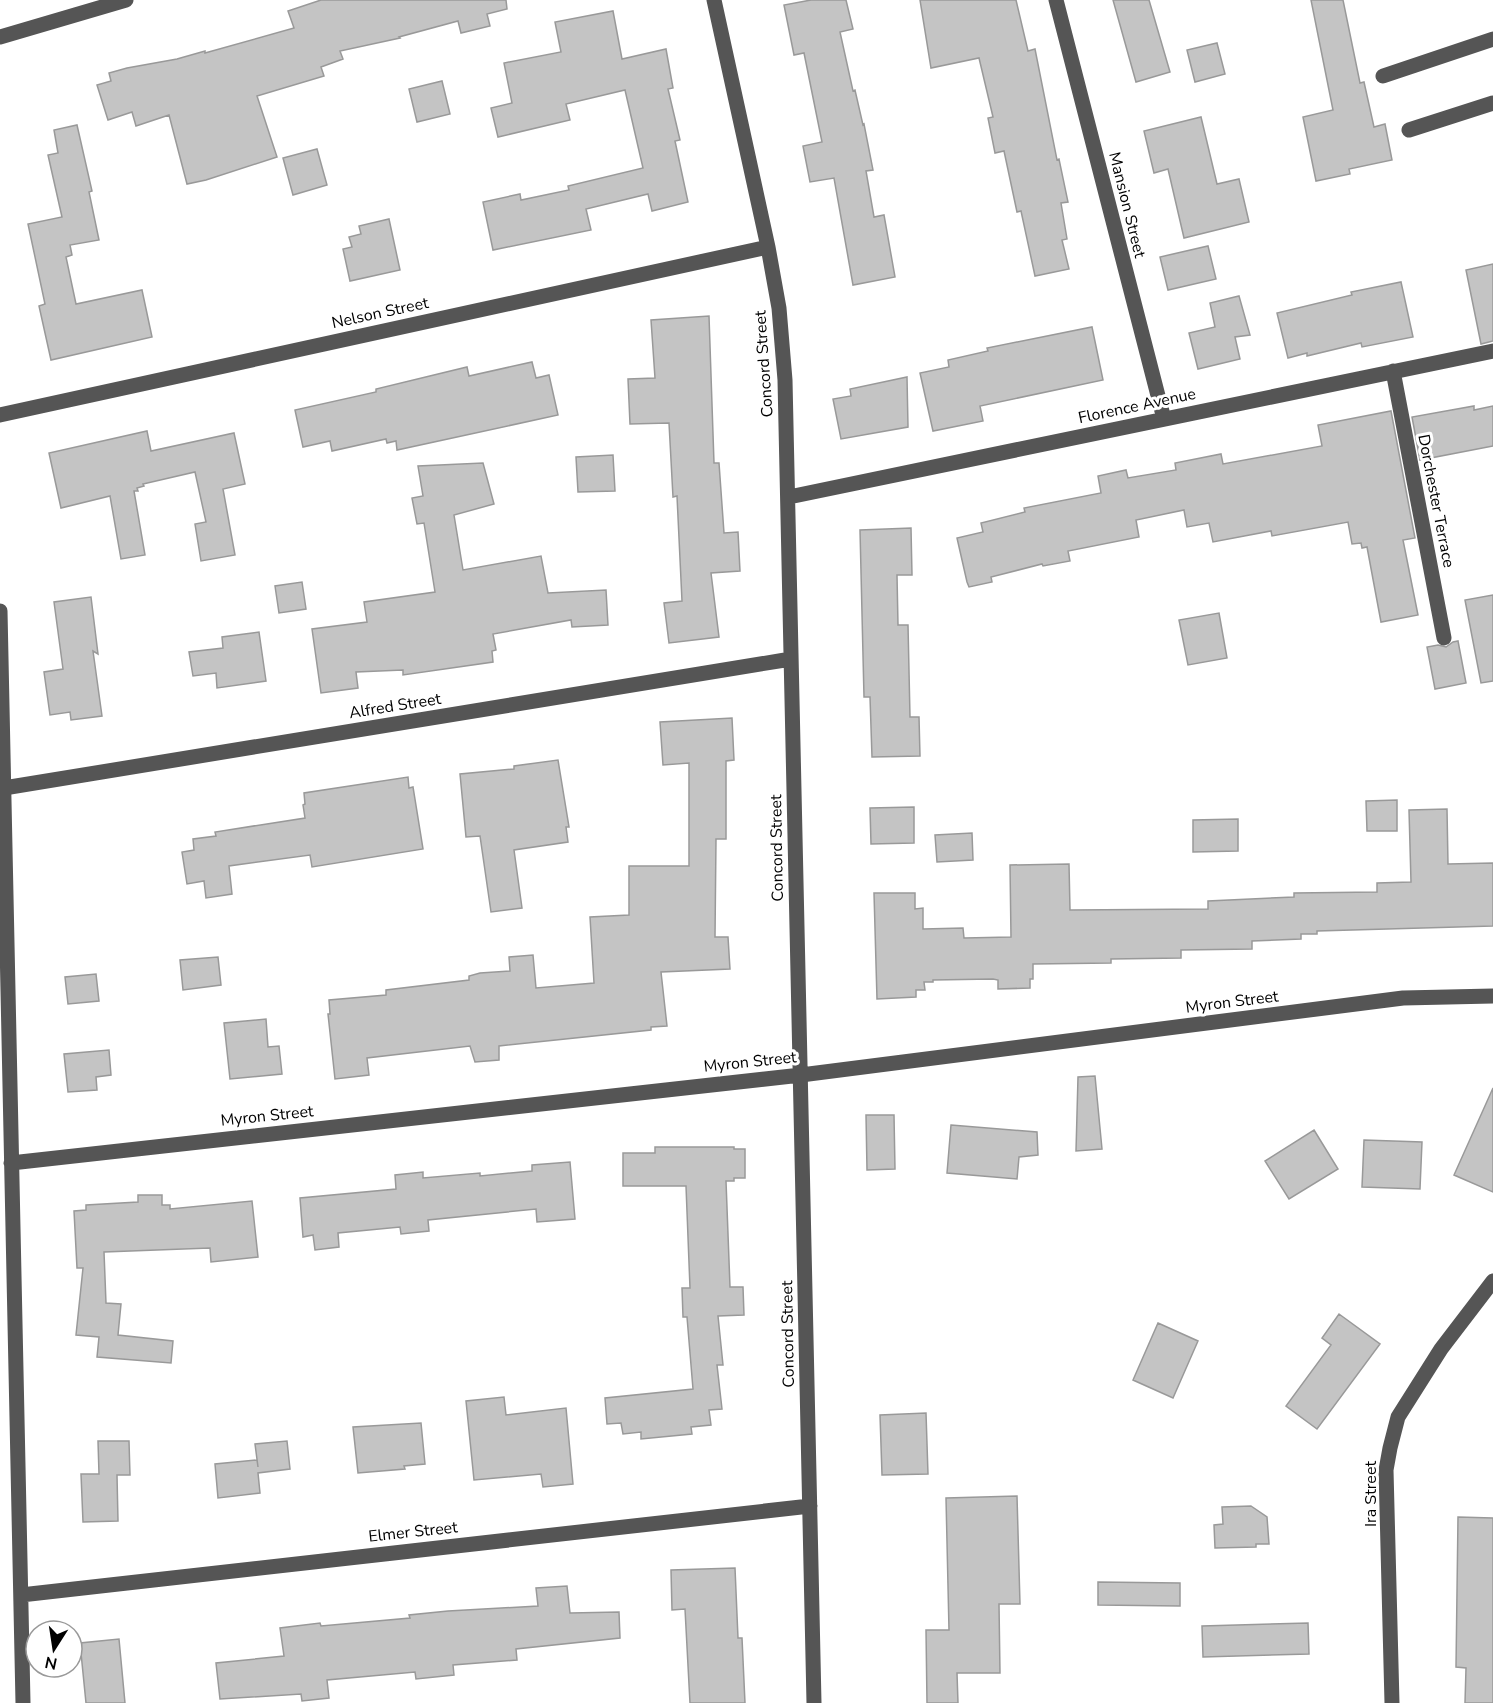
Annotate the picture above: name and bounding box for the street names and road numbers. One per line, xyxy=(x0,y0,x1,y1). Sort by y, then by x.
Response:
street label: Mansion Street xyxy=(1103,150,1151,261)
street label: Nelson Street xyxy=(330,292,431,334)
street label: Concord Street xyxy=(749,309,779,418)
street label: Florence Avenue xyxy=(1076,383,1198,429)
street label: Dorchester Terrace xyxy=(1412,432,1460,570)
street label: Alfred Street xyxy=(347,688,443,724)
street label: Concord Street xyxy=(765,794,789,902)
street label: Myron Street xyxy=(1184,985,1280,1019)
street label: Myron Street xyxy=(702,1046,798,1078)
street label: Myron Street xyxy=(219,1100,315,1132)
street label: Concord Street xyxy=(776,1280,800,1388)
street label: Ira Street xyxy=(1360,1461,1382,1527)
street label: Elmer Street xyxy=(367,1516,459,1548)

